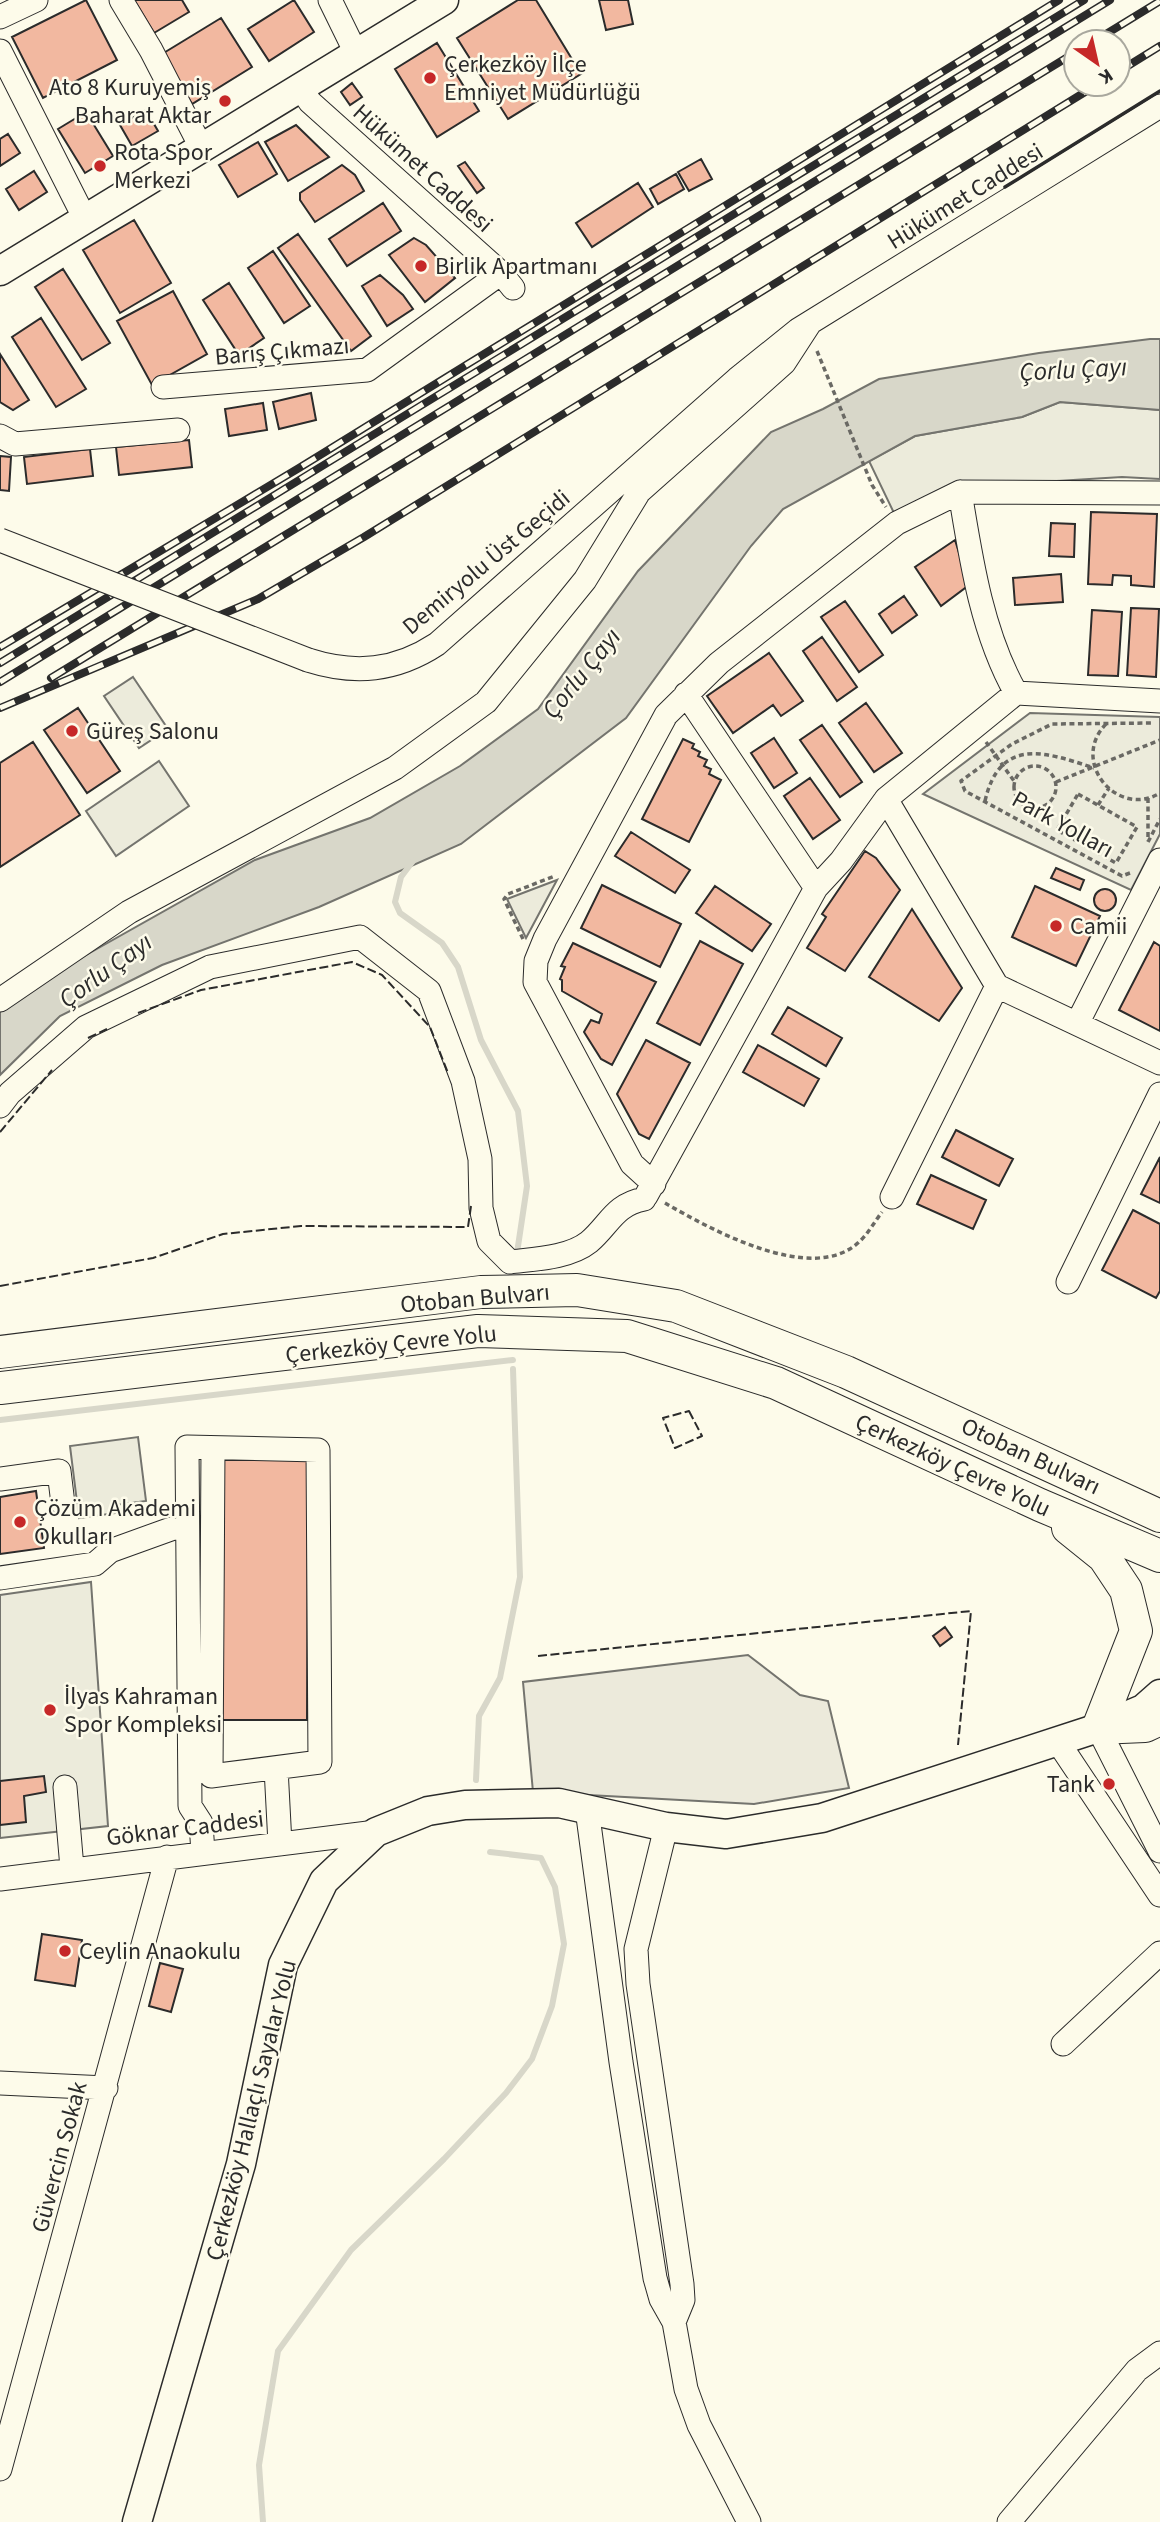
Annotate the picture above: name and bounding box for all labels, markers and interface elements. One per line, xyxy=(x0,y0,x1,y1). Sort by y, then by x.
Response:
north arrow xyxy=(1062,28,1132,98)
place label: Çerkezköy İlçe Emniyet Müdürlüğü xyxy=(444,47,641,110)
text: K xyxy=(1093,61,1118,90)
place label: Ato 8 Kuruyemiş Baharat Aktar xyxy=(49,70,212,133)
marker: Çerkezköy İlçe Emniyet Müdürlüğü xyxy=(422,70,438,86)
marker: Ato 8 Kuruyemiş Baharat Aktar xyxy=(217,93,233,109)
street label: Hükümet Caddesi xyxy=(345,96,501,241)
street label: Hükümet Caddesi xyxy=(880,134,1050,258)
place label: Rota Spor Merkezi xyxy=(114,135,213,198)
marker: Rota Spor Merkezi xyxy=(92,158,108,174)
place label: Birlik Apartmanı xyxy=(435,249,598,284)
marker: Birlik Apartmanı xyxy=(413,258,429,274)
street label: Barış Çıkmazı xyxy=(213,328,351,375)
water label: Çorlu Çayı xyxy=(1018,348,1128,391)
street label: Demiryolu Üst Geçidi xyxy=(395,481,578,643)
water label: Çorlu Çayı xyxy=(533,620,630,727)
place label: Güreş Salonu xyxy=(86,714,219,749)
marker: Güreş Salonu xyxy=(64,723,80,739)
street label: Park Yolları xyxy=(1005,782,1120,867)
place label: Camii xyxy=(1070,909,1128,944)
marker: Camii xyxy=(1048,918,1064,934)
water label: Çorlu Çayı xyxy=(51,924,160,1017)
street label: Otoban Bulvarı xyxy=(399,1275,551,1322)
street label: Çerkezköy Çevre Yolu xyxy=(284,1316,498,1373)
street label: Çerkezköy Çevre Yolu xyxy=(849,1405,1056,1526)
street label: Otoban Bulvarı xyxy=(955,1409,1106,1504)
place label: Çözüm Akademi Okulları xyxy=(34,1491,196,1554)
marker: Çözüm Akademi Okulları xyxy=(12,1514,28,1530)
place label: İlyas Kahraman Spor Kompleksi xyxy=(64,1679,222,1742)
marker: İlyas Kahraman Spor Kompleksi xyxy=(42,1702,58,1718)
place label: Tank xyxy=(1047,1767,1095,1802)
marker: Tank xyxy=(1101,1776,1117,1792)
street label: Göknar Caddesi xyxy=(104,1801,266,1856)
place label: Ceylin Anaokulu xyxy=(79,1934,241,1969)
marker: Ceylin Anaokulu xyxy=(57,1943,73,1959)
street label: Çerkezköy Hallaçlı Sayalar Yolu xyxy=(197,1956,306,2264)
street label: Güvercin Sokak xyxy=(22,2078,96,2237)

